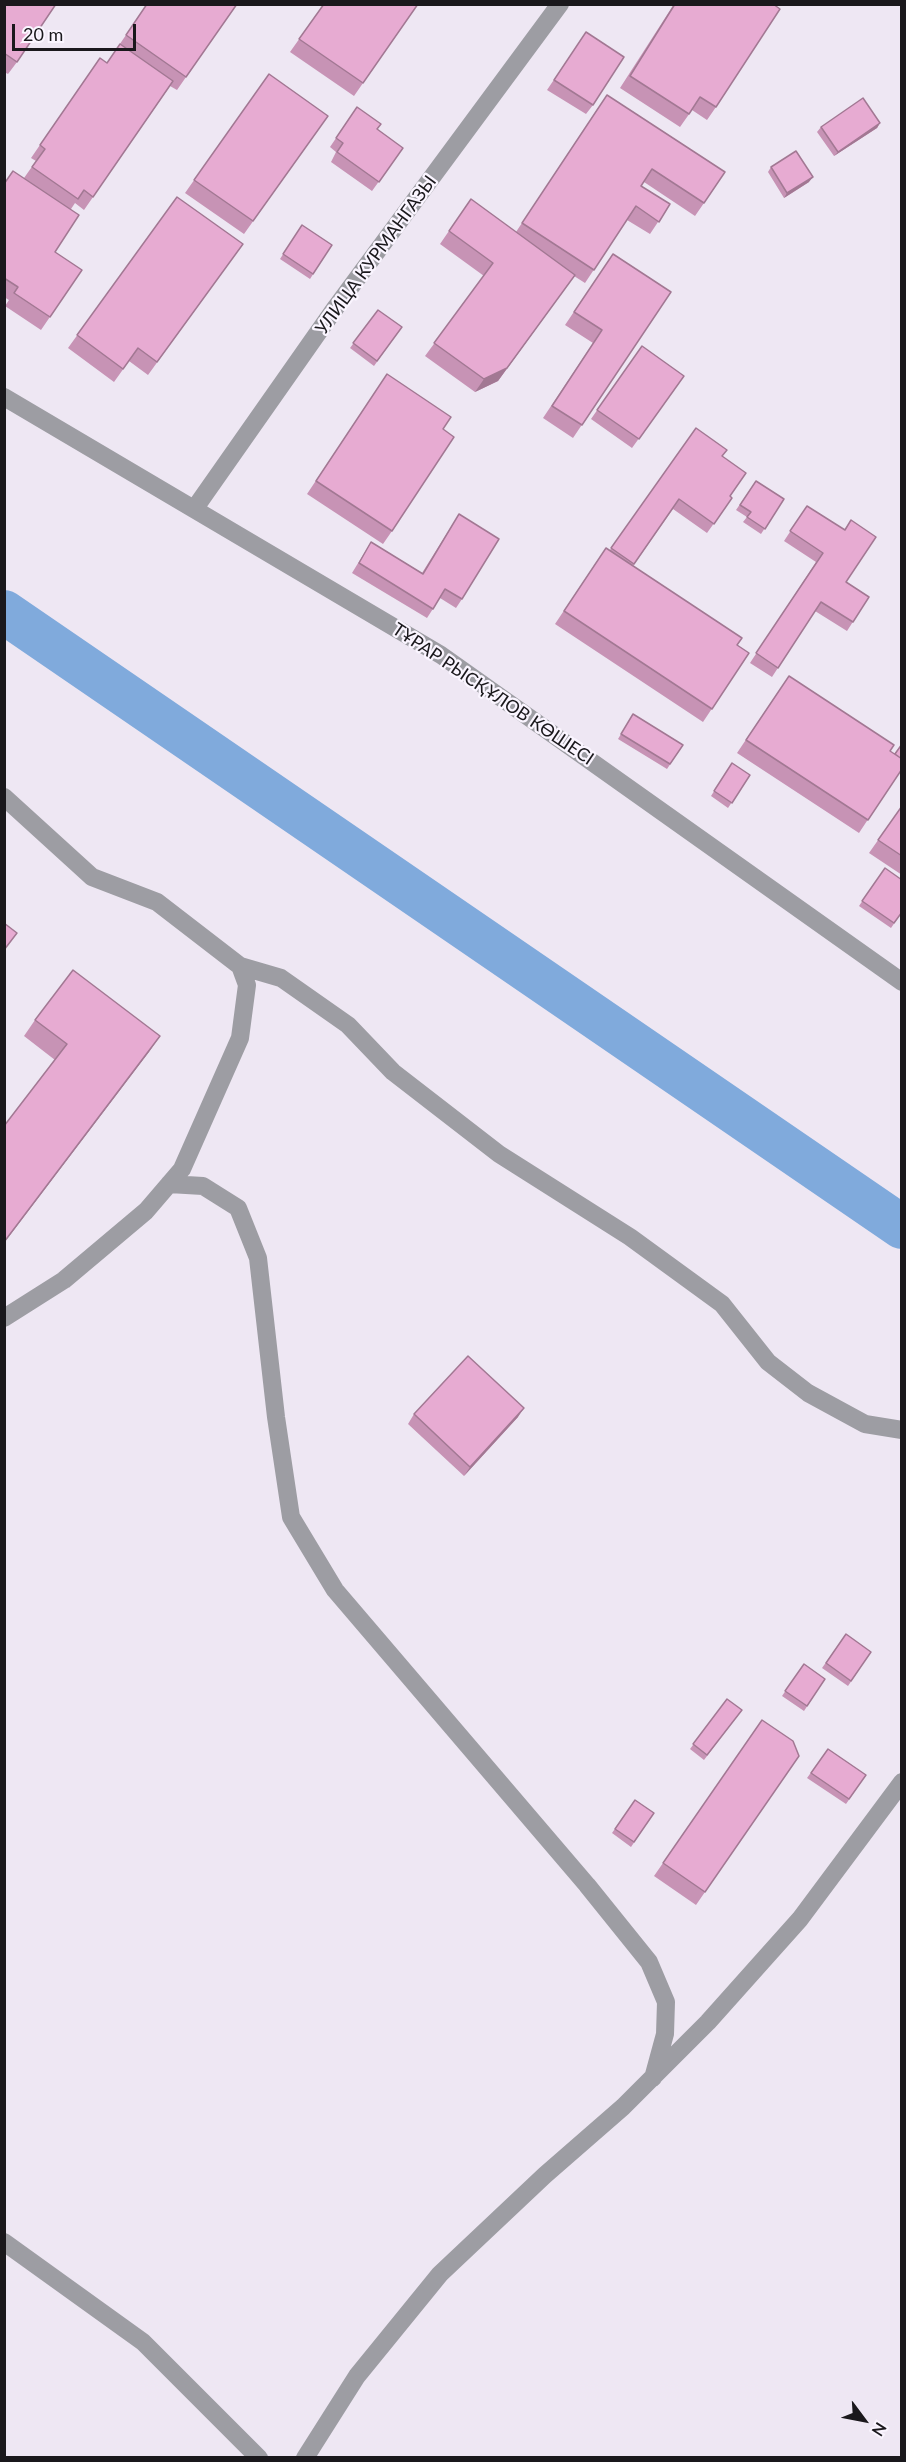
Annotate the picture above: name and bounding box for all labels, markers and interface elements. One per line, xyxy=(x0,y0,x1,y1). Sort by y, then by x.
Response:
scale bar xyxy=(15,12,140,50)
text: 20 m xyxy=(23,23,63,45)
street label: УЛИЦА КУРМАНГАЗЫ xyxy=(311,171,441,339)
street label: ТҰРАР РЫСҚҰЛОВ КӨШЕСІ xyxy=(388,618,598,770)
north arrow xyxy=(834,2390,894,2450)
text: N xyxy=(868,2420,891,2440)

